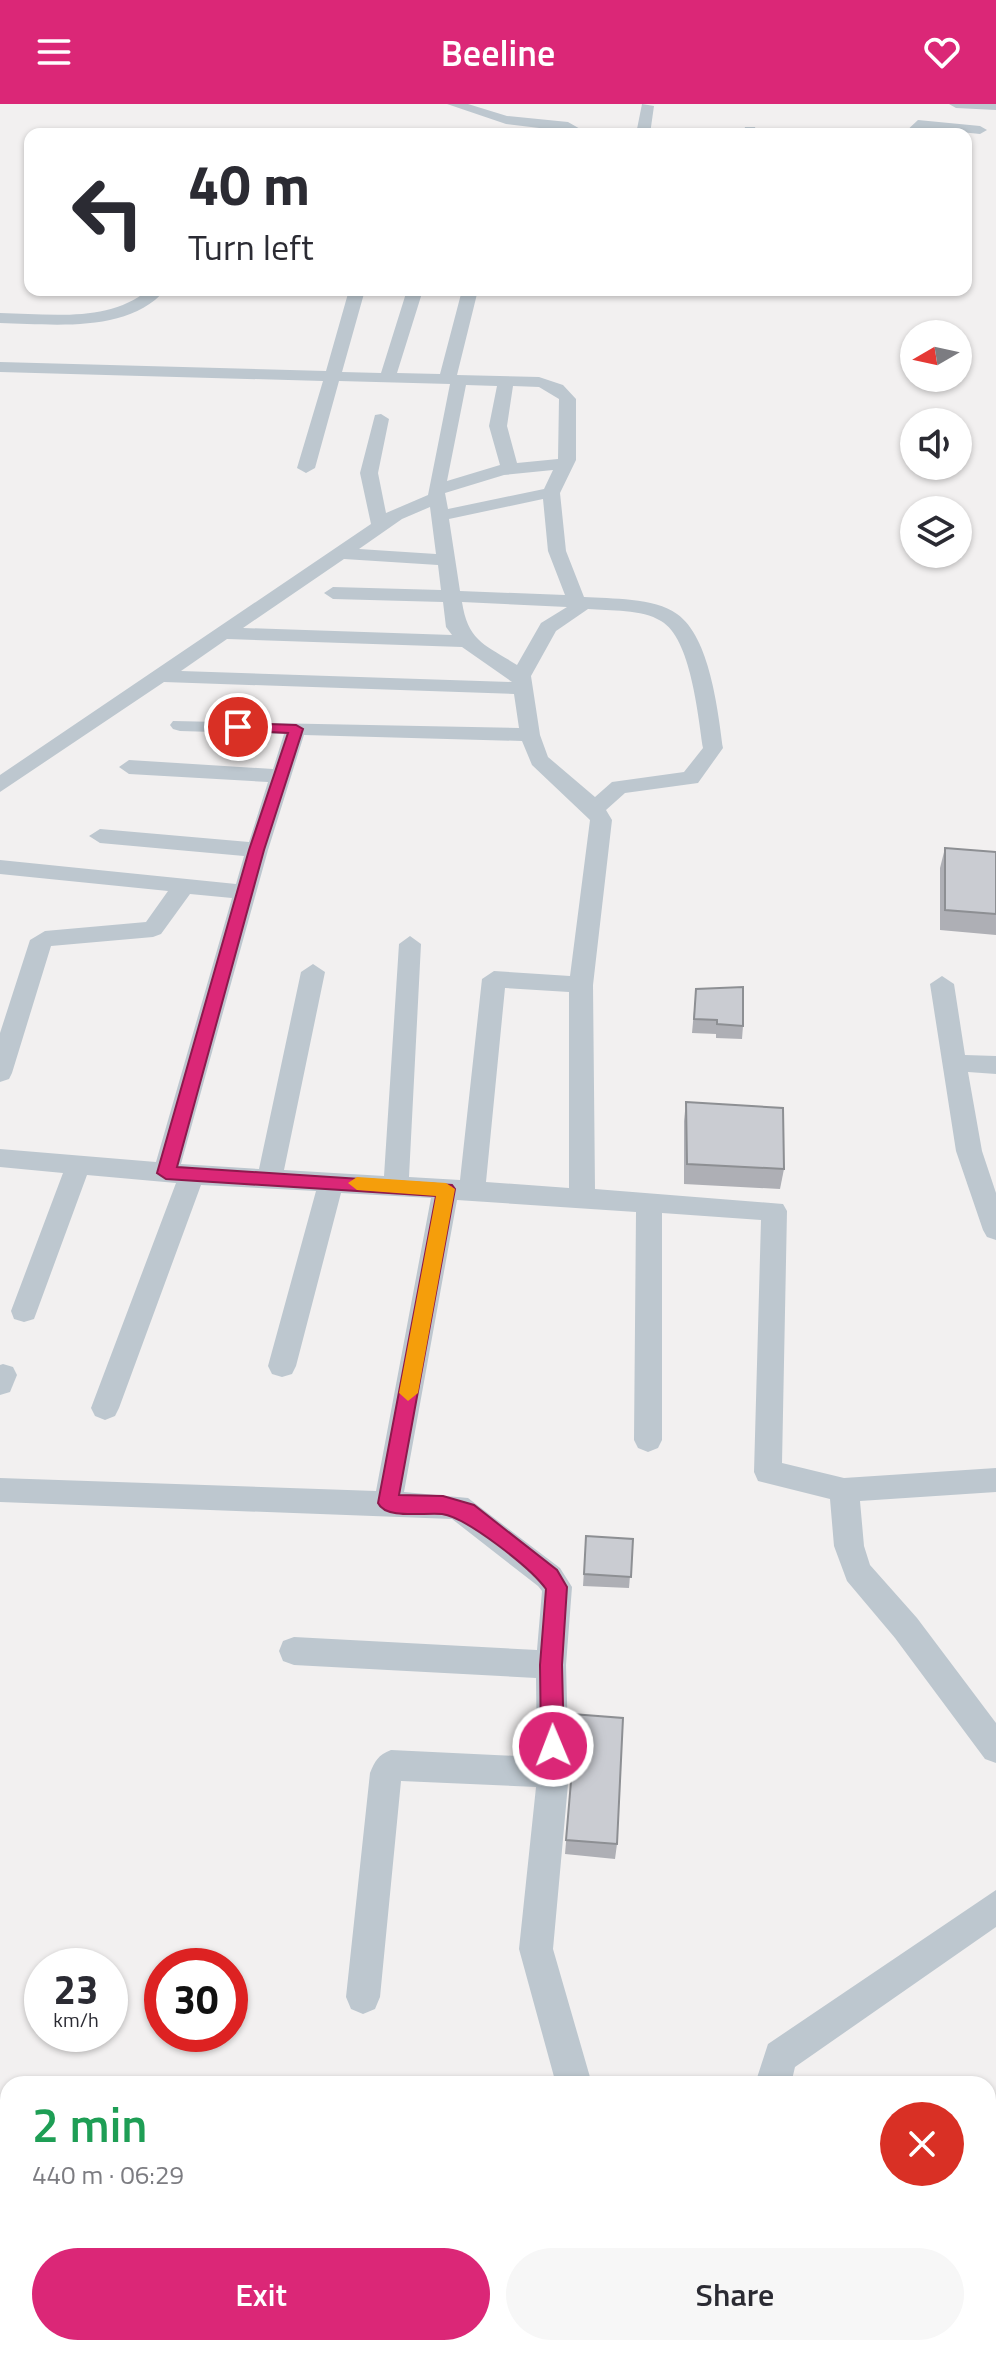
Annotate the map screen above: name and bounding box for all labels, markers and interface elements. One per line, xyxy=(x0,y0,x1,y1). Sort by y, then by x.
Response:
text: Beeline xyxy=(441,25,555,80)
icon: menu xyxy=(32,30,76,74)
icon: heart xyxy=(920,30,964,74)
text: 40 m xyxy=(188,142,310,227)
icon: left xyxy=(56,160,160,264)
text: Turn left xyxy=(188,219,314,274)
north arrow xyxy=(900,320,972,392)
map controls xyxy=(900,320,972,568)
button: sound xyxy=(900,408,972,480)
button: layers xyxy=(900,496,972,568)
pin xyxy=(204,693,272,761)
icon: arrive xyxy=(216,705,260,749)
position arrow xyxy=(511,1704,595,1788)
speed limit sign: 30 xyxy=(144,1948,248,2052)
text: 23 xyxy=(54,1959,98,2020)
text: km/h xyxy=(53,2004,99,2035)
text: 2 min xyxy=(32,2088,147,2161)
button: close xyxy=(880,2102,964,2186)
text: 440 m · 06:29 xyxy=(32,2155,184,2194)
button: Exit xyxy=(32,2248,490,2340)
button: Share xyxy=(506,2248,964,2340)

